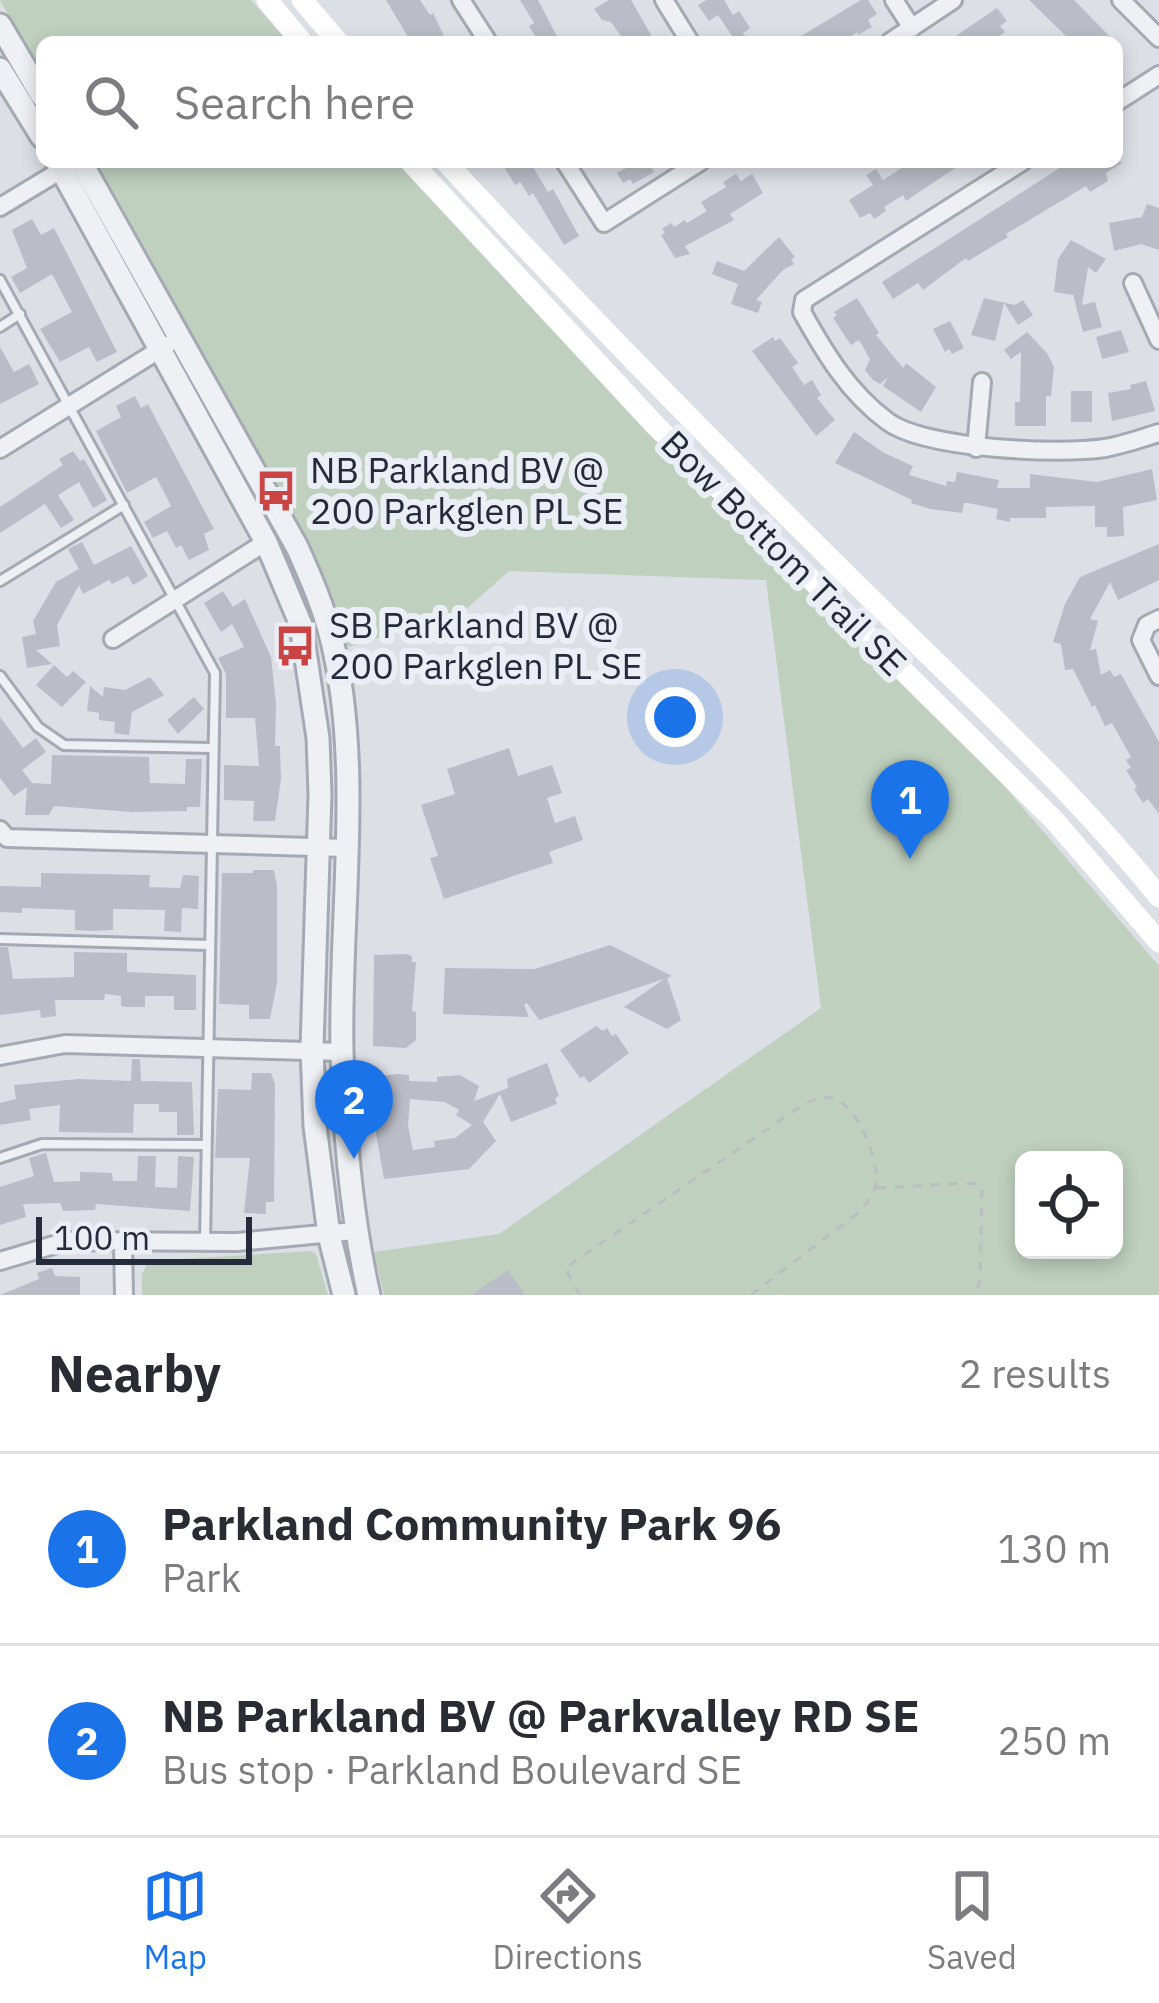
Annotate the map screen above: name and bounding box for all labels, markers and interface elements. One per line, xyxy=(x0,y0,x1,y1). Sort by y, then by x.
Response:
search box xyxy=(36,36,1123,168)
icon: search xyxy=(78,69,144,135)
text: Search here xyxy=(174,73,415,131)
street label: Bow Bottom Trail SE xyxy=(652,420,917,685)
place label: NB Parkland BV @ 200 Parkglen PL SE xyxy=(310,446,624,534)
bus stop icon: NB Parkland BV @ 200 Parkglen PL SE xyxy=(253,468,299,514)
place label: SB Parkland BV @ 200 Parkglen PL SE xyxy=(329,601,643,689)
bus stop icon: SB Parkland BV @ 200 Parkglen PL SE xyxy=(272,623,318,669)
your location xyxy=(645,687,705,747)
pin: 1 xyxy=(871,760,949,859)
pin: 2 xyxy=(315,1060,393,1159)
map controls xyxy=(1015,1151,1123,1259)
button: locate xyxy=(1015,1151,1123,1259)
scale bar xyxy=(36,1211,252,1264)
text: 100 m xyxy=(54,1216,150,1259)
text: Nearby xyxy=(48,1340,221,1406)
text: 2 results xyxy=(959,1348,1111,1399)
text: Parkland Community Park 96 xyxy=(162,1494,781,1552)
text: 1 xyxy=(75,1523,99,1574)
text: 130 m xyxy=(998,1523,1111,1574)
text: Park xyxy=(162,1552,241,1603)
text: NB Parkland BV @ Parkvalley RD SE xyxy=(162,1686,919,1744)
text: 2 xyxy=(75,1715,99,1766)
text: 250 m xyxy=(998,1715,1111,1766)
text: Bus stop · Parkland Boulevard SE xyxy=(162,1744,742,1795)
tab: Map xyxy=(142,1863,208,1978)
tab: Directions xyxy=(493,1863,643,1978)
tab: Saved xyxy=(927,1863,1017,1978)

